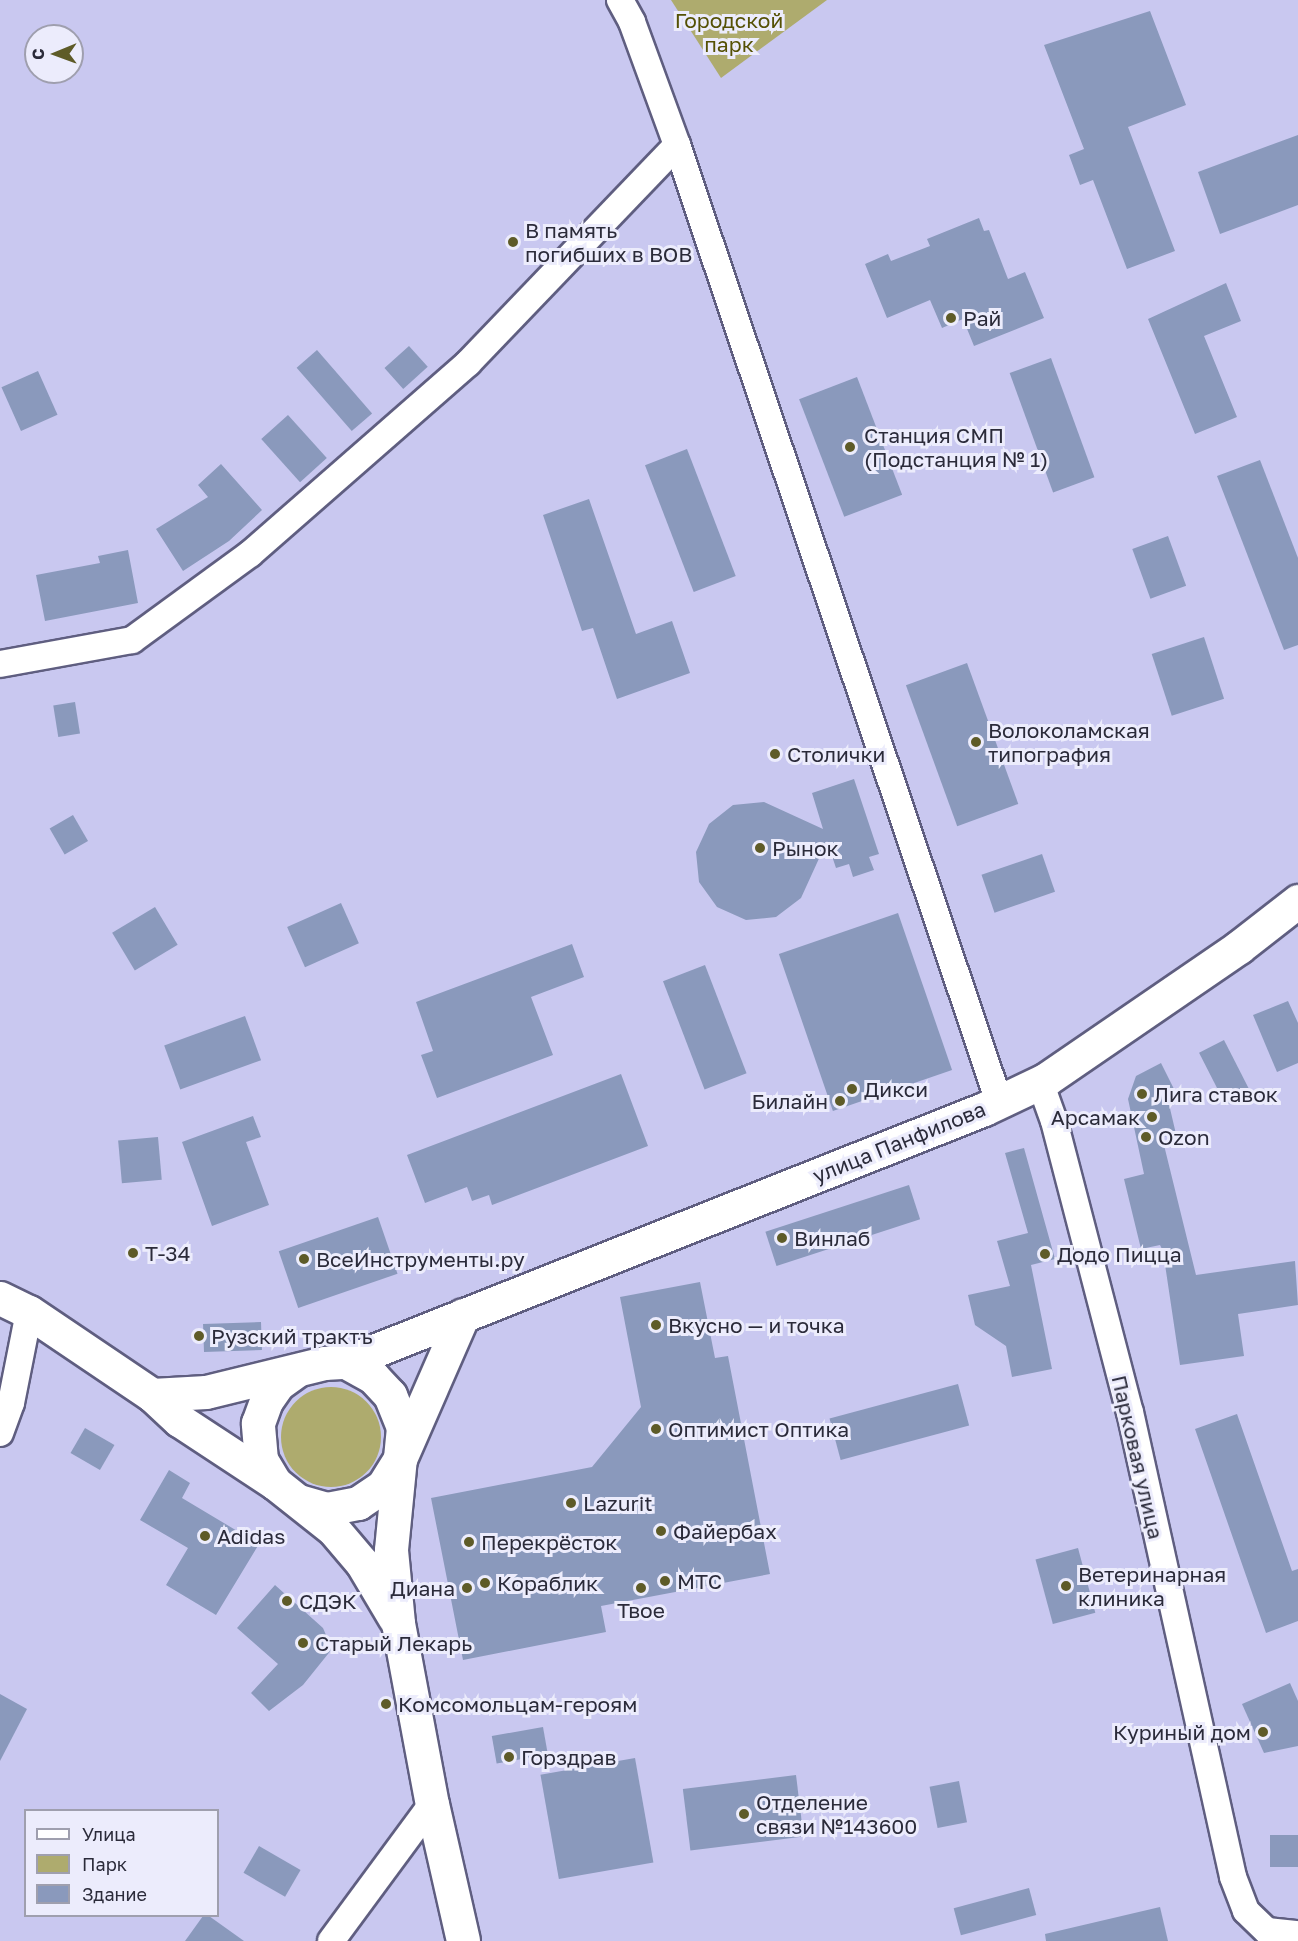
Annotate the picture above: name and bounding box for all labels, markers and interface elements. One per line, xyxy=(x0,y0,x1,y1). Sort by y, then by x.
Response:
park label: Городской парк xyxy=(675,7,783,57)
north arrow xyxy=(24,24,84,84)
text: С xyxy=(28,48,48,60)
place label: В память погибших в ВОВ xyxy=(525,217,692,267)
marker: В память погибших в ВОВ xyxy=(506,235,520,249)
place label: Рай xyxy=(963,305,1001,331)
marker: Рай xyxy=(944,311,958,325)
place label: Станция СМП (Подстанция № 1) xyxy=(864,422,1048,472)
marker: Станция СМП (Подстанция № 1) xyxy=(841,438,859,456)
place label: Волоколамская типография xyxy=(988,717,1150,767)
marker: Волоколамская типография xyxy=(969,735,983,749)
place label: Столички xyxy=(787,741,885,767)
marker: Столички xyxy=(768,747,782,761)
place label: Рынок xyxy=(772,835,839,861)
marker: Рынок xyxy=(753,841,767,855)
place label: Дикси xyxy=(864,1076,928,1102)
place label: Лига ставок xyxy=(1154,1081,1278,1107)
marker: Дикси xyxy=(845,1082,859,1096)
marker: Лига ставок xyxy=(1135,1087,1149,1101)
place label: Билайн xyxy=(751,1088,828,1114)
marker: Билайн xyxy=(833,1094,847,1108)
street label: улица Панфилова xyxy=(809,1096,989,1188)
place label: Арсамак xyxy=(1051,1104,1140,1130)
marker: Арсамак xyxy=(1145,1110,1159,1124)
place label: Ozon xyxy=(1158,1124,1210,1150)
marker: Ozon xyxy=(1139,1130,1153,1144)
place label: Винлаб xyxy=(794,1225,870,1251)
marker: Винлаб xyxy=(775,1231,789,1245)
place label: Т-34 xyxy=(145,1240,190,1266)
place label: Додо Пицца xyxy=(1057,1241,1182,1267)
marker: Т-34 xyxy=(126,1246,140,1260)
place label: ВсеИнструменты.ру xyxy=(316,1246,525,1272)
marker: Додо Пицца xyxy=(1038,1247,1052,1261)
marker: ВсеИнструменты.ру xyxy=(297,1252,311,1266)
place label: Вкусно — и точка xyxy=(668,1312,845,1338)
marker: Вкусно — и точка xyxy=(649,1318,663,1332)
place label: Рузский трактъ xyxy=(211,1323,373,1349)
marker: Рузский трактъ xyxy=(192,1329,206,1343)
street label: Парковая улица xyxy=(1107,1373,1169,1541)
place label: Оптимист Оптика xyxy=(668,1416,849,1442)
marker: Оптимист Оптика xyxy=(649,1422,663,1436)
place label: Lazurit xyxy=(583,1490,653,1516)
marker: Lazurit xyxy=(564,1496,578,1510)
place label: Файербах xyxy=(673,1518,777,1544)
place label: Adidas xyxy=(217,1523,285,1549)
marker: Файербах xyxy=(654,1524,668,1538)
marker: Adidas xyxy=(198,1529,212,1543)
place label: Перекрёсток xyxy=(481,1529,617,1555)
marker: Перекрёсток xyxy=(462,1535,476,1549)
place label: Ветеринарная клиника xyxy=(1078,1561,1226,1611)
place label: МТС xyxy=(677,1568,722,1594)
place label: Кораблик xyxy=(497,1570,598,1596)
marker: МТС xyxy=(658,1574,672,1588)
place label: Диана xyxy=(390,1575,455,1601)
marker: Кораблик xyxy=(478,1576,492,1590)
marker: Ветеринарная клиника xyxy=(1059,1579,1073,1593)
marker: Диана xyxy=(460,1581,474,1595)
marker: Твое xyxy=(634,1581,648,1595)
place label: СДЭК xyxy=(299,1588,357,1614)
marker: СДЭК xyxy=(280,1594,294,1608)
place label: Твое xyxy=(617,1597,665,1623)
place label: Старый Лекарь xyxy=(315,1630,472,1656)
marker: Старый Лекарь xyxy=(296,1636,310,1650)
place label: Комсомольцам-героям xyxy=(398,1691,637,1717)
marker: Комсомольцам-героям xyxy=(379,1697,393,1711)
place label: Куриный дом xyxy=(1113,1719,1251,1745)
marker: Куриный дом xyxy=(1256,1725,1270,1739)
place label: Горздрав xyxy=(521,1744,616,1770)
marker: Горздрав xyxy=(502,1750,516,1764)
place label: Отделение связи №143600 xyxy=(756,1789,917,1839)
marker: Отделение связи №143600 xyxy=(737,1807,751,1821)
legend xyxy=(24,1809,219,1917)
text: Улица xyxy=(82,1823,136,1845)
text: Парк xyxy=(82,1853,127,1875)
text: Здание xyxy=(82,1883,147,1905)

